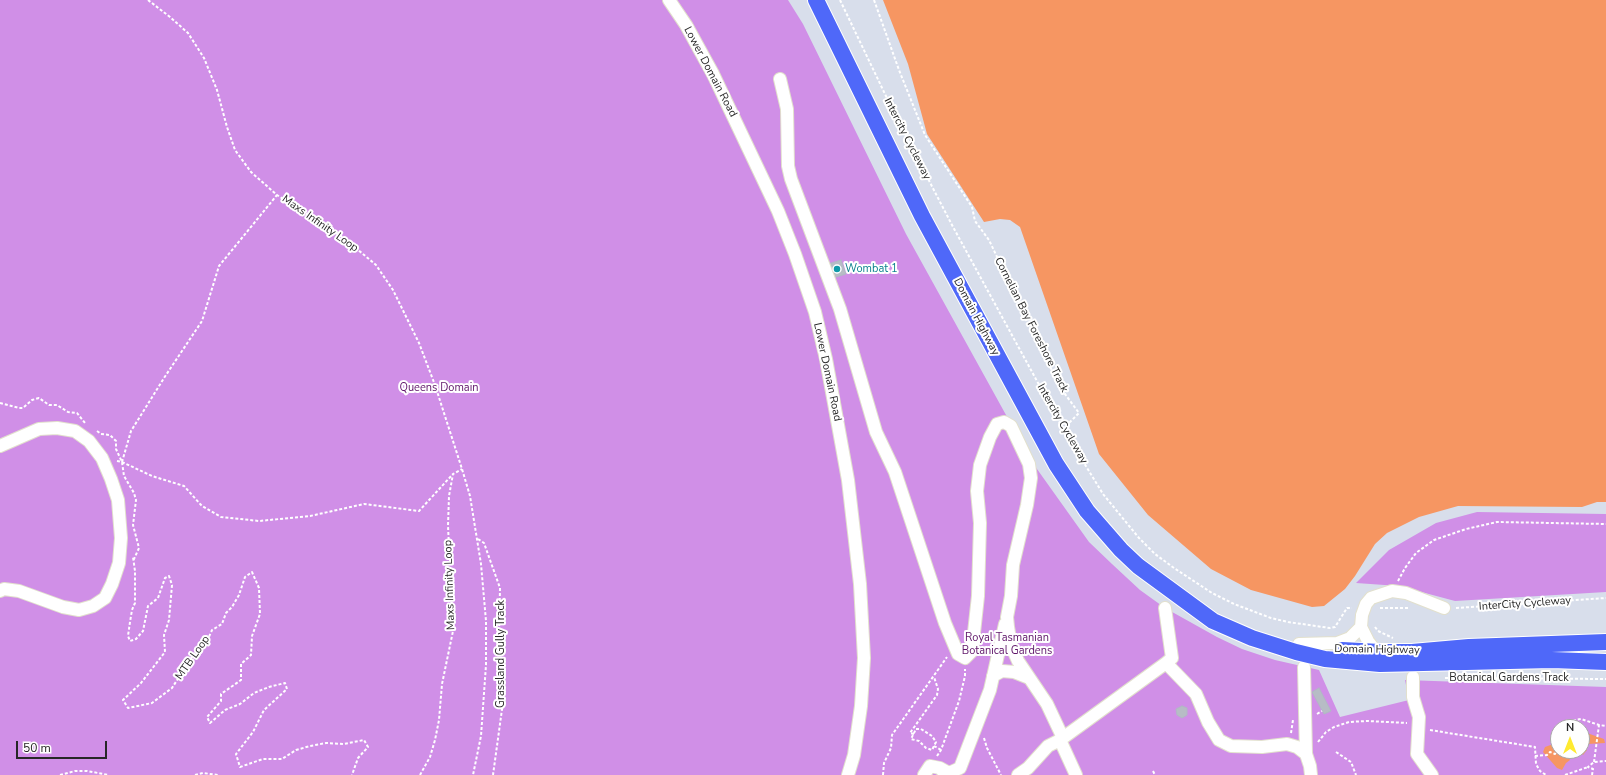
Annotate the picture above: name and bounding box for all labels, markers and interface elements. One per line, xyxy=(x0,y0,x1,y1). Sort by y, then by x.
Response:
street label: Lower Domain Road xyxy=(681,25,739,119)
street label: Intercity Cycleway xyxy=(881,96,933,182)
street label: Maxs Infinity Loop xyxy=(279,193,361,255)
street label: Cornelian Bay Foreshore Track xyxy=(991,255,1071,395)
place label: Wombat 1 xyxy=(845,262,898,276)
marker: Wombat 1 xyxy=(832,264,842,274)
street label: Domain Highway xyxy=(950,276,1002,358)
street label: Lower Domain Road xyxy=(810,321,844,423)
park label: Queens Domain xyxy=(399,381,479,395)
street label: Intercity Cycleway xyxy=(1034,382,1090,466)
street label: Maxs Infinity Loop xyxy=(442,540,458,630)
street label: InterCity Cycleway xyxy=(1478,594,1572,614)
street label: Grassland Gully Track xyxy=(494,600,508,708)
park label: Royal Tasmanian Botanical Gardens xyxy=(962,631,1052,657)
street label: MTB Loop xyxy=(173,633,213,683)
street label: Domain Highway xyxy=(1334,643,1420,657)
street label: Botanical Gardens Track xyxy=(1449,671,1569,685)
north arrow xyxy=(1550,719,1590,759)
text: N xyxy=(1566,720,1574,735)
scale bar xyxy=(18,733,109,759)
text: 50 m xyxy=(23,740,51,756)

